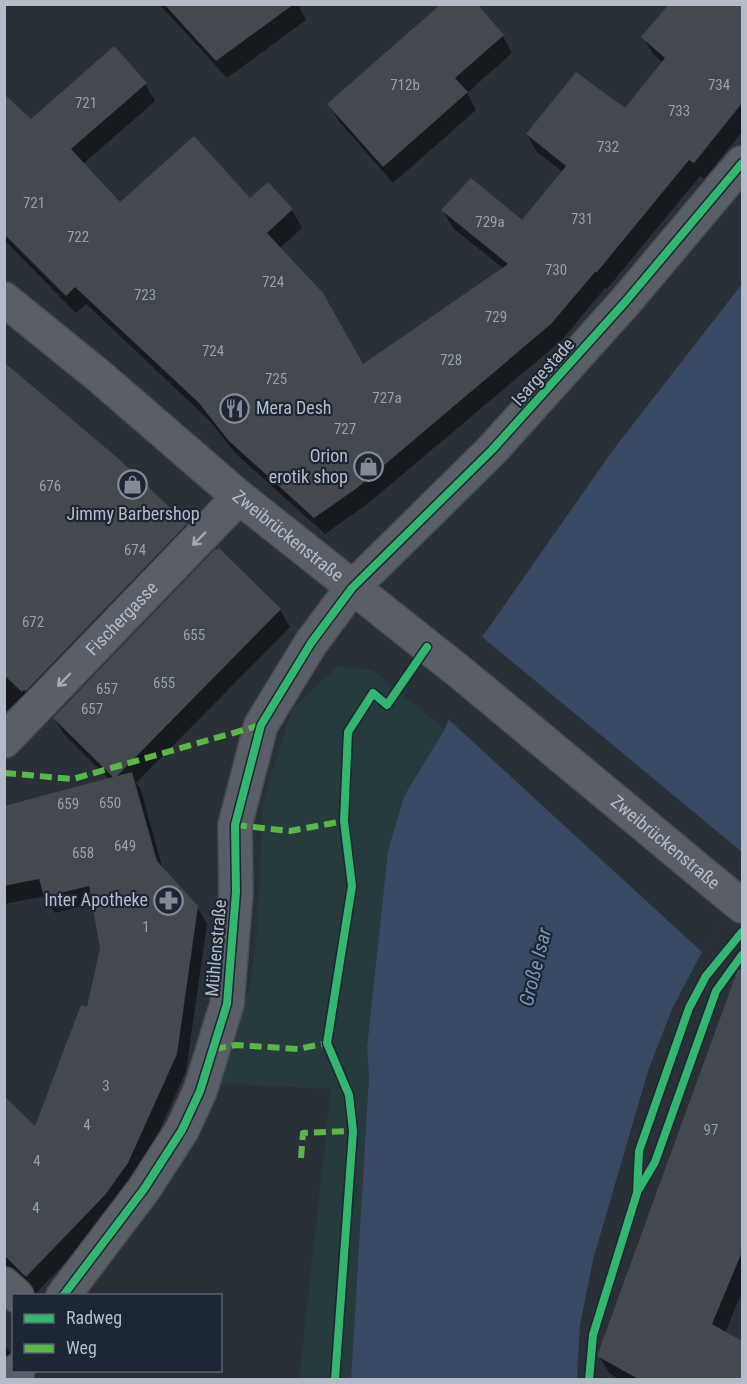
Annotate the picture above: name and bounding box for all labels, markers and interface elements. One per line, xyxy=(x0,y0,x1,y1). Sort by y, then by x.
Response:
house number: 712b xyxy=(390,76,420,94)
house number: 734 xyxy=(708,76,730,94)
house number: 721 xyxy=(75,94,97,112)
house number: 733 xyxy=(668,102,690,120)
house number: 732 xyxy=(597,138,619,156)
house number: 721 xyxy=(23,194,45,212)
house number: 731 xyxy=(571,210,593,228)
house number: 729a xyxy=(475,213,505,231)
house number: 722 xyxy=(67,228,89,246)
house number: 730 xyxy=(545,261,567,279)
house number: 724 xyxy=(262,273,284,291)
house number: 723 xyxy=(134,286,156,304)
house number: 729 xyxy=(485,308,507,326)
street label: Isargestade xyxy=(507,334,578,410)
house number: 724 xyxy=(202,342,224,360)
house number: 728 xyxy=(440,351,462,369)
house number: 725 xyxy=(265,370,287,388)
house number: 727a xyxy=(372,389,402,407)
restaurant icon: Mera Desh xyxy=(219,392,251,424)
place label: Mera Desh xyxy=(256,397,332,418)
house number: 727 xyxy=(334,420,356,438)
place label: Orion erotik shop xyxy=(269,445,348,487)
shop icon: Orion erotik shop xyxy=(353,450,385,482)
shop icon: Jimmy Barbershop xyxy=(117,469,149,501)
house number: 676 xyxy=(39,477,61,495)
street label: Zweibrückenstraße xyxy=(229,485,348,586)
place label: Jimmy Barbershop xyxy=(66,503,200,524)
one-way arrow xyxy=(192,532,206,547)
house number: 674 xyxy=(124,541,146,559)
street label: Fischergasse xyxy=(81,577,162,659)
house number: 672 xyxy=(22,613,44,631)
house number: 655 xyxy=(183,626,205,644)
one-way arrow xyxy=(56,672,71,687)
house number: 655 xyxy=(153,674,175,692)
house number: 657 xyxy=(96,680,118,698)
house number: 657 xyxy=(81,700,103,718)
street label: Zweibrückenstraße xyxy=(607,791,724,893)
house number: 650 xyxy=(99,794,121,812)
house number: 659 xyxy=(57,795,79,813)
house number: 649 xyxy=(114,837,136,855)
house number: 658 xyxy=(72,844,94,862)
pharmacy icon: Inter Apotheke xyxy=(153,884,185,916)
place label: Inter Apotheke xyxy=(44,889,148,910)
street label: Mühlenstraße xyxy=(201,899,230,997)
house number: 1 xyxy=(142,918,150,936)
water label: Große Isar xyxy=(514,924,557,1009)
house number: 3 xyxy=(102,1077,110,1095)
house number: 4 xyxy=(83,1116,91,1134)
house number: 97 xyxy=(704,1121,718,1139)
house number: 4 xyxy=(33,1152,41,1170)
house number: 4 xyxy=(32,1199,40,1217)
legend xyxy=(12,1294,222,1372)
text: Radweg xyxy=(66,1307,122,1328)
text: Weg xyxy=(66,1337,97,1358)

